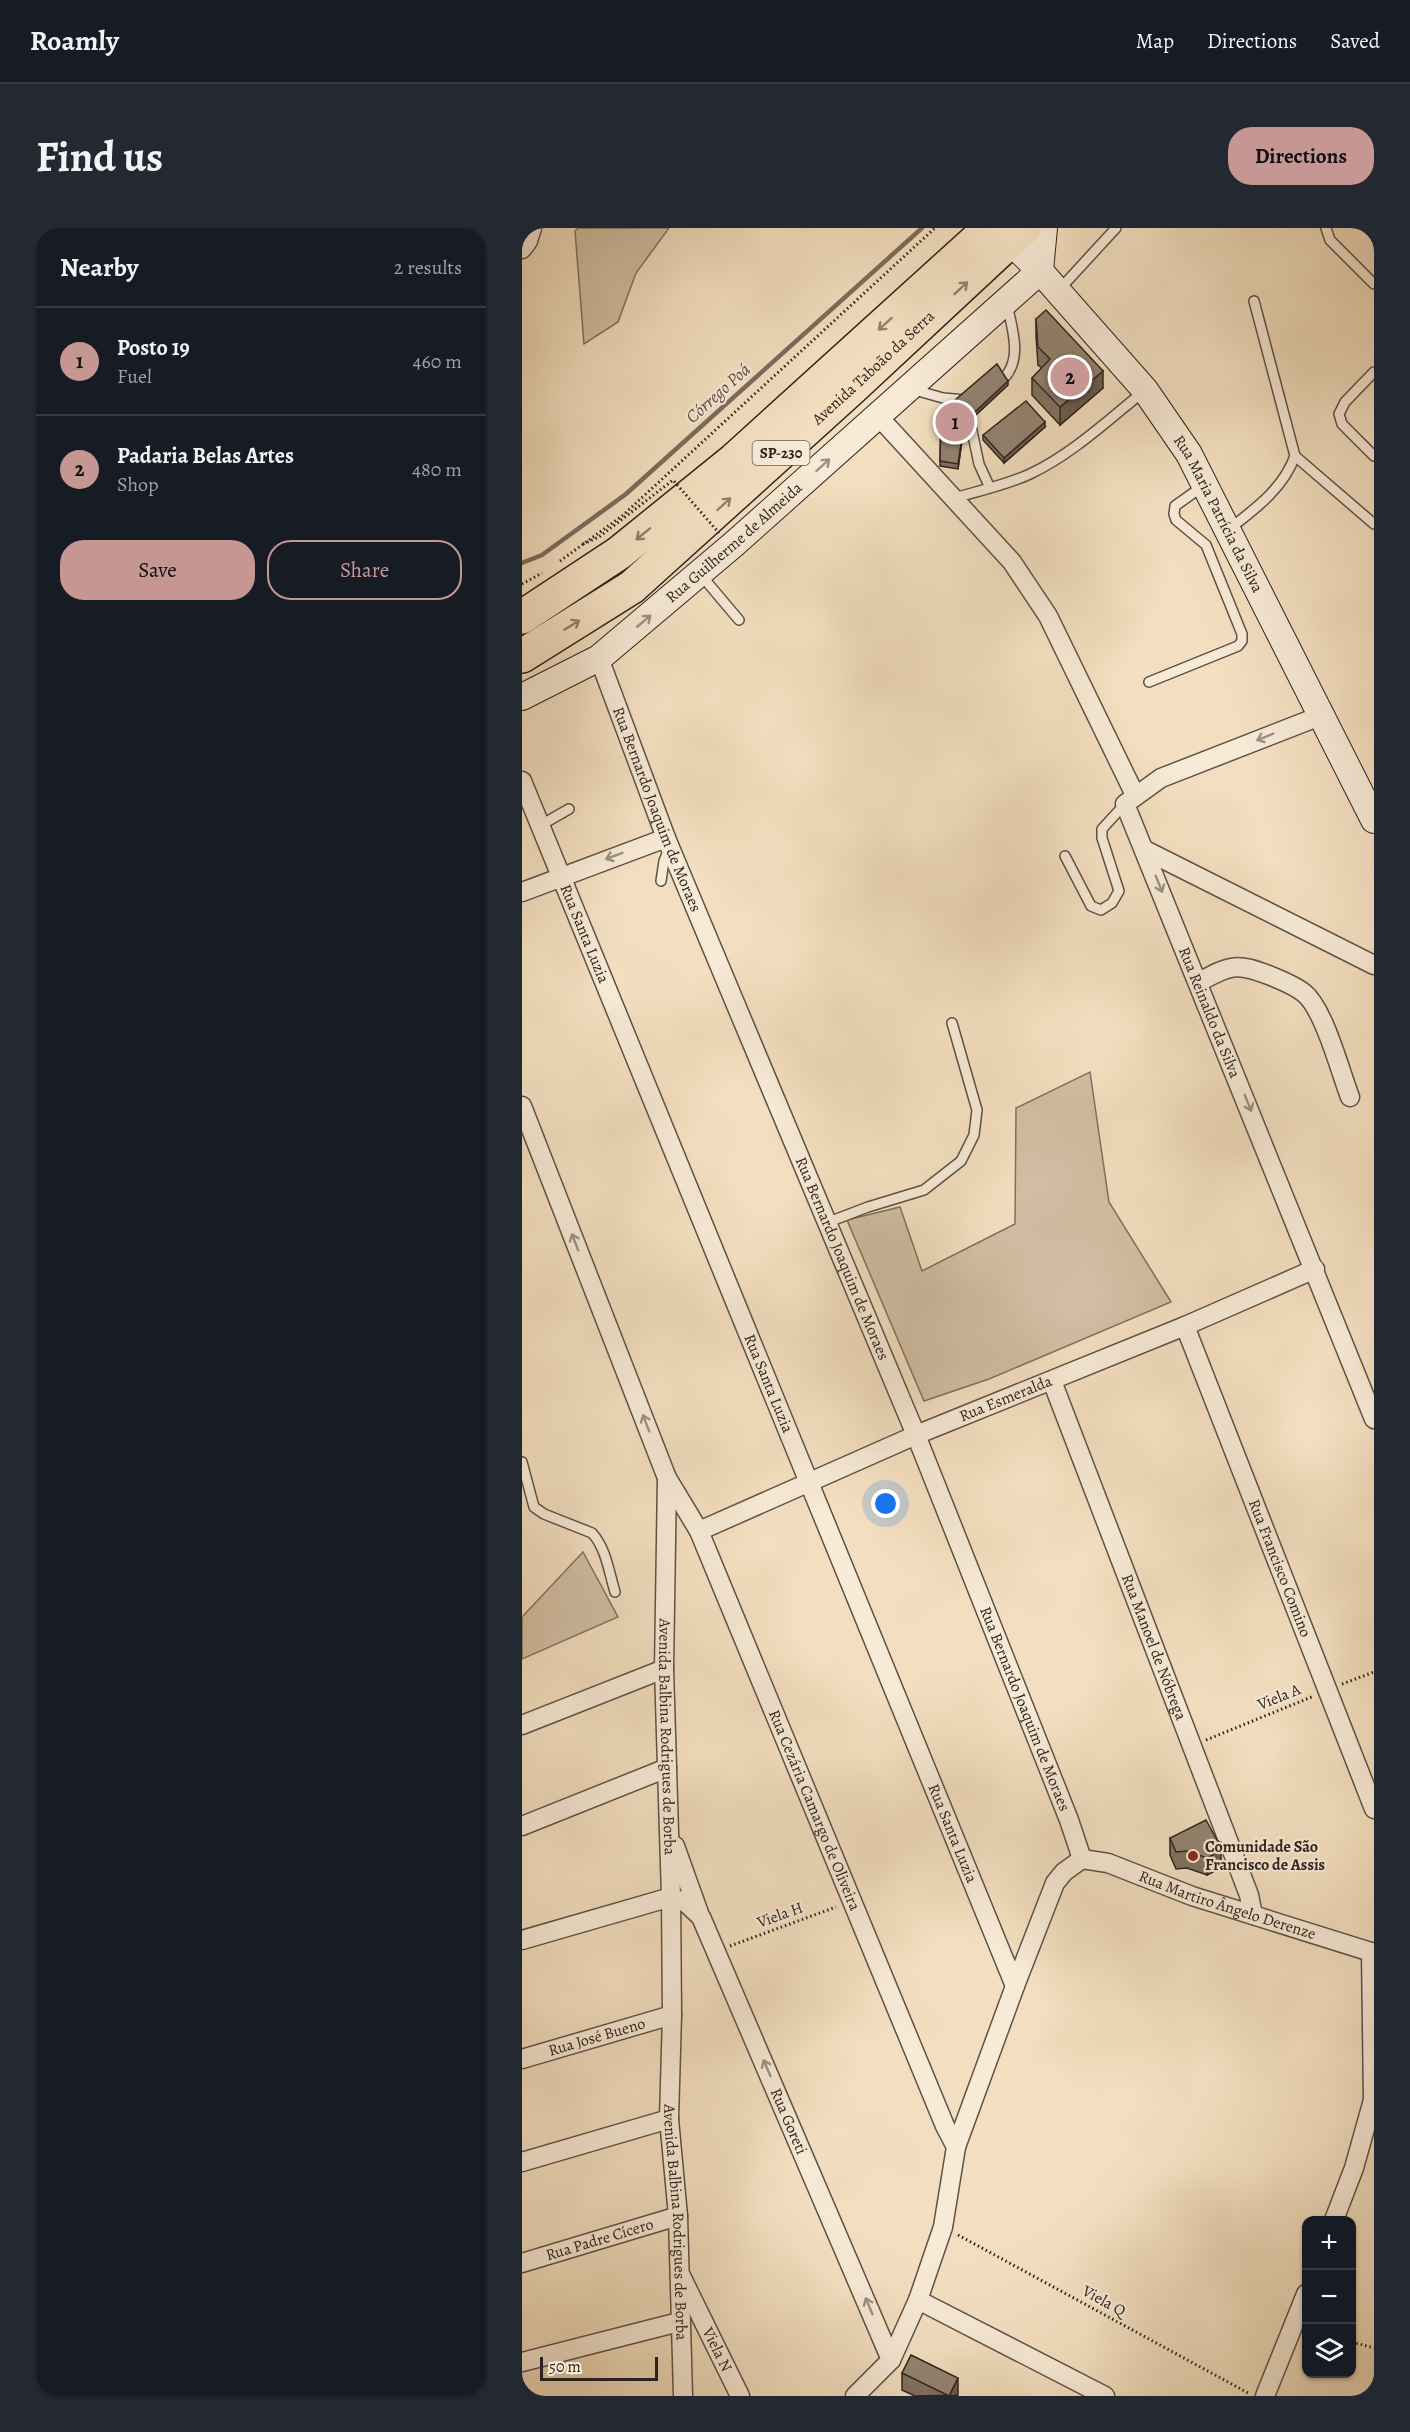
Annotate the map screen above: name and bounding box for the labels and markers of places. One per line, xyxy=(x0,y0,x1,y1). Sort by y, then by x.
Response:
pin: 2 xyxy=(1050,354,1090,400)
pin: 1 xyxy=(936,400,974,444)
place label: Comunidade São Francisco de Assis xyxy=(1205,1836,1325,1876)
marker: Comunidade São Francisco de Assis xyxy=(1186,1849,1200,1863)

